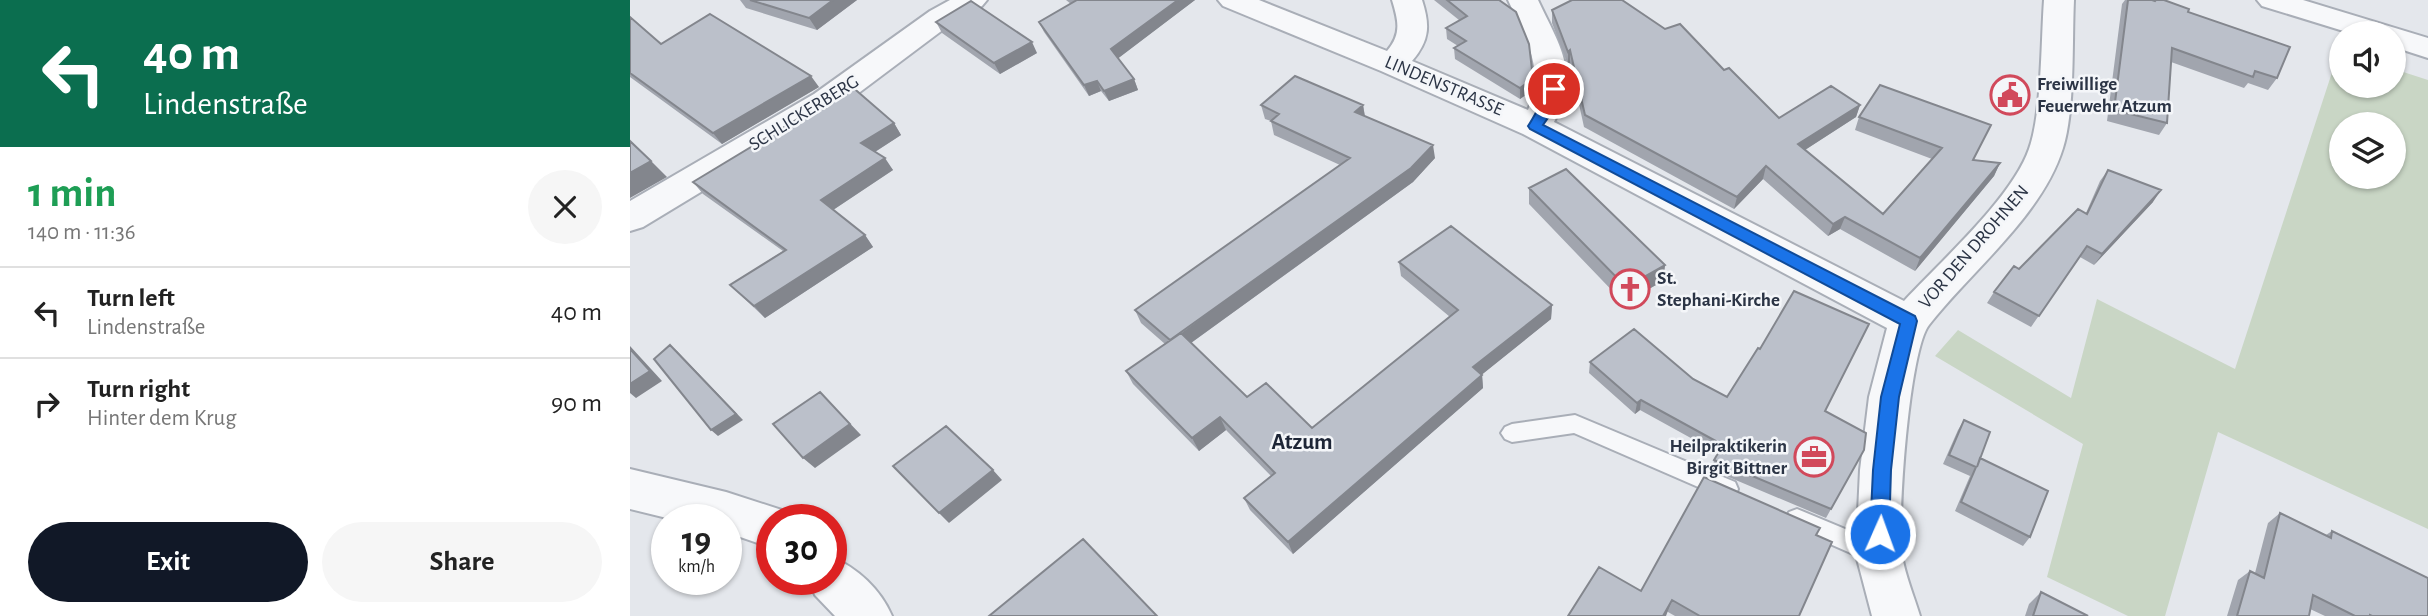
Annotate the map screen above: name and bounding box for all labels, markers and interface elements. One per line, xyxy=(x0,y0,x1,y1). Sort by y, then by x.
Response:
map controls xyxy=(2329,21,2406,189)
button: sound xyxy=(2329,21,2406,98)
icon: left xyxy=(28,28,119,119)
text: 40 m xyxy=(143,30,240,79)
street label: LINDENSTRASSE xyxy=(1382,52,1506,120)
pin xyxy=(1524,59,1584,119)
icon: arrive xyxy=(1535,70,1573,108)
street label: SCHLICKERBERG xyxy=(746,72,862,154)
public building icon: Freiwillige Feuerwehr Atzum xyxy=(1989,74,2031,116)
place label: Freiwillige Feuerwehr Atzum xyxy=(2037,75,2172,116)
text: Lindenstraße xyxy=(143,88,308,120)
button: layers xyxy=(2329,112,2406,189)
button: close xyxy=(528,170,602,244)
text: 1 min xyxy=(28,172,117,214)
street label: VOR DEN DROHNEN xyxy=(1915,182,2033,312)
text: 140 m · 11:36 xyxy=(28,221,136,244)
church icon: St. Stephani-Kirche xyxy=(1609,268,1651,310)
place label: St. Stephani-Kirche xyxy=(1657,269,1780,310)
text: Turn left xyxy=(87,285,175,311)
icon: left xyxy=(28,294,66,332)
text: 40 m xyxy=(551,299,602,325)
text: Lindenstraße xyxy=(87,316,205,339)
text: Turn right xyxy=(87,376,190,402)
icon: right xyxy=(28,385,66,423)
text: 90 m xyxy=(551,390,602,416)
text: Hinter dem Krug xyxy=(87,407,236,430)
district label: Atzum xyxy=(1271,431,1333,454)
office icon: Heilpraktikerin Birgit Bittner xyxy=(1793,436,1835,478)
place label: Heilpraktikerin Birgit Bittner xyxy=(1670,437,1787,478)
position arrow xyxy=(1843,497,1917,571)
speed limit sign: 30 xyxy=(756,504,847,595)
button: Exit xyxy=(28,522,308,602)
button: Share xyxy=(322,522,602,602)
text: 19 xyxy=(682,523,711,558)
text: km/h xyxy=(678,558,715,576)

